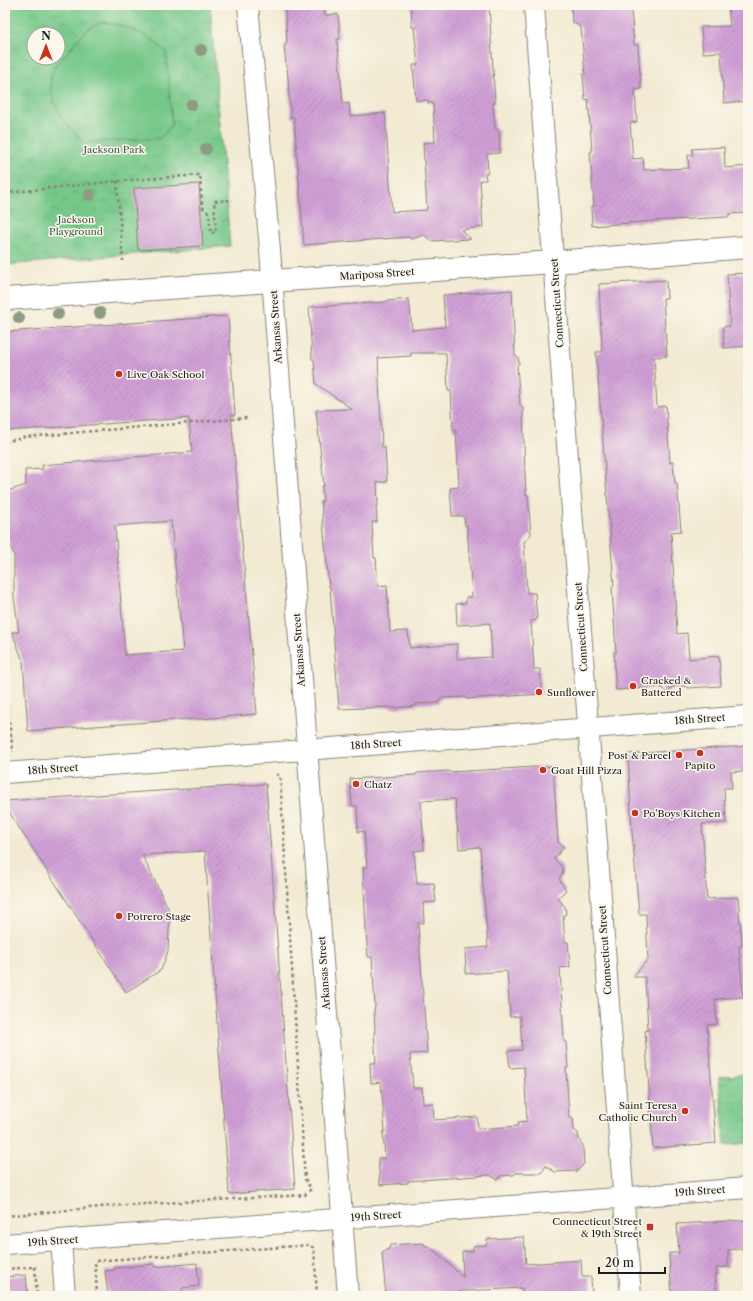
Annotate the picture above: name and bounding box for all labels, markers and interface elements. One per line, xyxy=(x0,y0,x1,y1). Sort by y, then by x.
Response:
north arrow xyxy=(26,26,66,66)
text: N xyxy=(41,29,51,43)
park label: Jackson Park xyxy=(82,143,146,156)
park label: Jackson Playground xyxy=(49,213,103,238)
street label: Connecticut Street xyxy=(547,257,567,348)
street label: Mariposa Street xyxy=(339,265,415,283)
street label: Arkansas Street xyxy=(267,289,285,365)
place label: Live Oak School xyxy=(127,368,204,381)
marker: Live Oak School xyxy=(114,369,124,379)
street label: Connecticut Street xyxy=(571,581,591,672)
street label: Arkansas Street xyxy=(290,612,308,688)
place label: Cracked & Battered xyxy=(641,674,691,699)
marker: Cracked & Battered xyxy=(628,681,638,691)
place label: Sunflower xyxy=(547,686,596,699)
marker: Sunflower xyxy=(534,687,544,697)
street label: 18th Street xyxy=(674,711,726,727)
street label: 18th Street xyxy=(350,736,402,752)
marker: Papito xyxy=(695,748,705,758)
place label: Post & Parcel xyxy=(608,749,671,762)
marker: Post & Parcel xyxy=(674,750,684,760)
place label: Papito xyxy=(685,759,715,772)
street label: 18th Street xyxy=(27,761,79,777)
place label: Goat Hill Pizza xyxy=(551,764,623,777)
marker: Goat Hill Pizza xyxy=(538,765,548,775)
place label: Chatz xyxy=(364,778,392,791)
marker: Chatz xyxy=(351,779,361,789)
place label: Po'Boys Kitchen xyxy=(643,807,721,820)
marker: Po'Boys Kitchen xyxy=(630,808,640,818)
street label: Connecticut Street xyxy=(595,904,615,995)
place label: Potrero Stage xyxy=(127,910,192,923)
marker: Potrero Stage xyxy=(114,911,124,921)
street label: Arkansas Street xyxy=(315,935,333,1011)
place label: Saint Teresa Catholic Church xyxy=(598,1099,678,1124)
marker: Saint Teresa Catholic Church xyxy=(680,1106,690,1116)
street label: 19th Street xyxy=(674,1183,726,1199)
street label: 19th Street xyxy=(350,1208,402,1224)
place label: Connecticut Street & 19th Street xyxy=(552,1215,642,1240)
marker: Connecticut Street & 19th Street xyxy=(645,1222,655,1232)
street label: 19th Street xyxy=(27,1233,79,1249)
scale bar xyxy=(599,1249,665,1275)
text: 20 m xyxy=(605,1255,634,1270)

